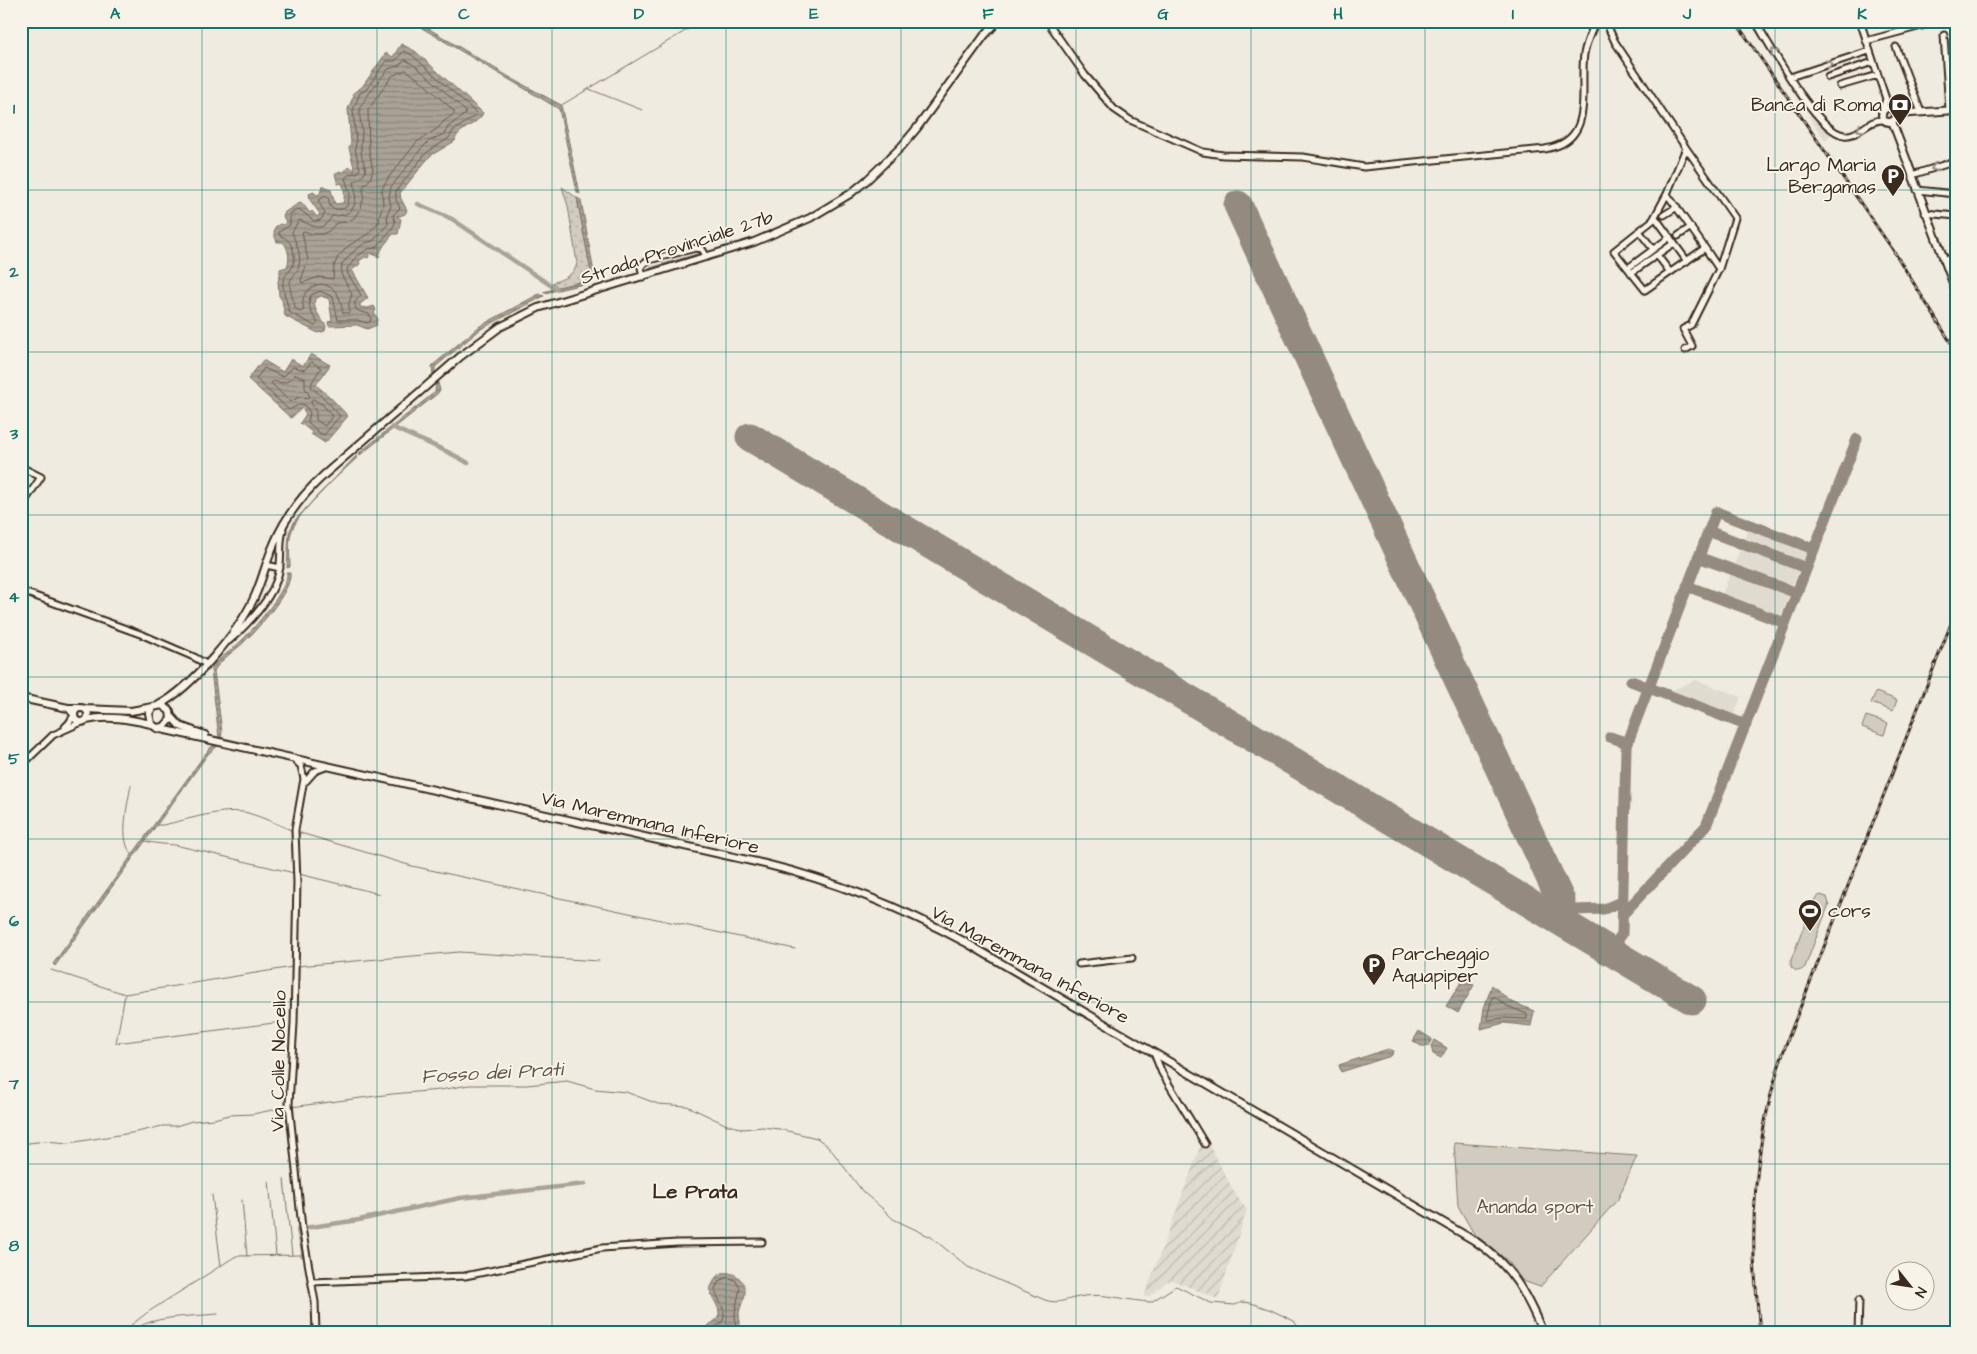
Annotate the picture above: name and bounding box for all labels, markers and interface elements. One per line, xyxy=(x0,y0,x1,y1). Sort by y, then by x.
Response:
text: A xyxy=(110,3,121,25)
text: B xyxy=(284,3,296,25)
text: C xyxy=(458,3,470,25)
text: D xyxy=(634,3,645,25)
text: E xyxy=(809,3,819,25)
text: F xyxy=(982,3,994,25)
text: G xyxy=(1157,3,1169,25)
text: H xyxy=(1333,3,1343,25)
text: I xyxy=(1512,3,1514,25)
text: J xyxy=(1682,3,1692,25)
text: K xyxy=(1857,3,1867,25)
one-way arrow xyxy=(1771,49,1781,58)
one-way arrow xyxy=(1825,59,1834,70)
place label: Banca di Roma xyxy=(1751,92,1882,119)
bank icon: Banca di Roma xyxy=(1887,92,1913,126)
text: 1 xyxy=(13,98,16,120)
one-way arrow xyxy=(1856,123,1865,133)
place label: Largo Maria Bergamas xyxy=(1766,152,1876,202)
one-way arrow xyxy=(1930,162,1939,172)
parking icon: Largo Maria Bergamas xyxy=(1880,163,1906,197)
street label: Strada Provinciale 27b xyxy=(577,204,777,292)
text: 2 xyxy=(8,261,19,283)
text: 3 xyxy=(9,423,19,445)
text: 4 xyxy=(9,586,20,608)
text: 5 xyxy=(8,748,20,770)
street label: Via Maremmana Inferiore xyxy=(538,785,762,861)
sports icon: cors xyxy=(1797,898,1823,932)
place label: cors xyxy=(1828,898,1871,925)
street label: Via Maremmana Inferiore xyxy=(926,899,1134,1031)
text: 6 xyxy=(9,910,19,932)
place label: Parcheggio Aquapiper xyxy=(1392,941,1489,990)
parking icon: Parcheggio Aquapiper xyxy=(1361,952,1387,986)
street label: Via Colle Nocello xyxy=(264,990,294,1132)
water label: Fosso dei Prati xyxy=(421,1055,566,1091)
text: 7 xyxy=(8,1073,19,1095)
district label: Le Prata xyxy=(653,1178,738,1206)
park label: Ananda sport xyxy=(1477,1194,1594,1221)
text: 8 xyxy=(9,1235,20,1257)
north arrow xyxy=(1884,1262,1934,1312)
text: N xyxy=(1909,1283,1931,1301)

